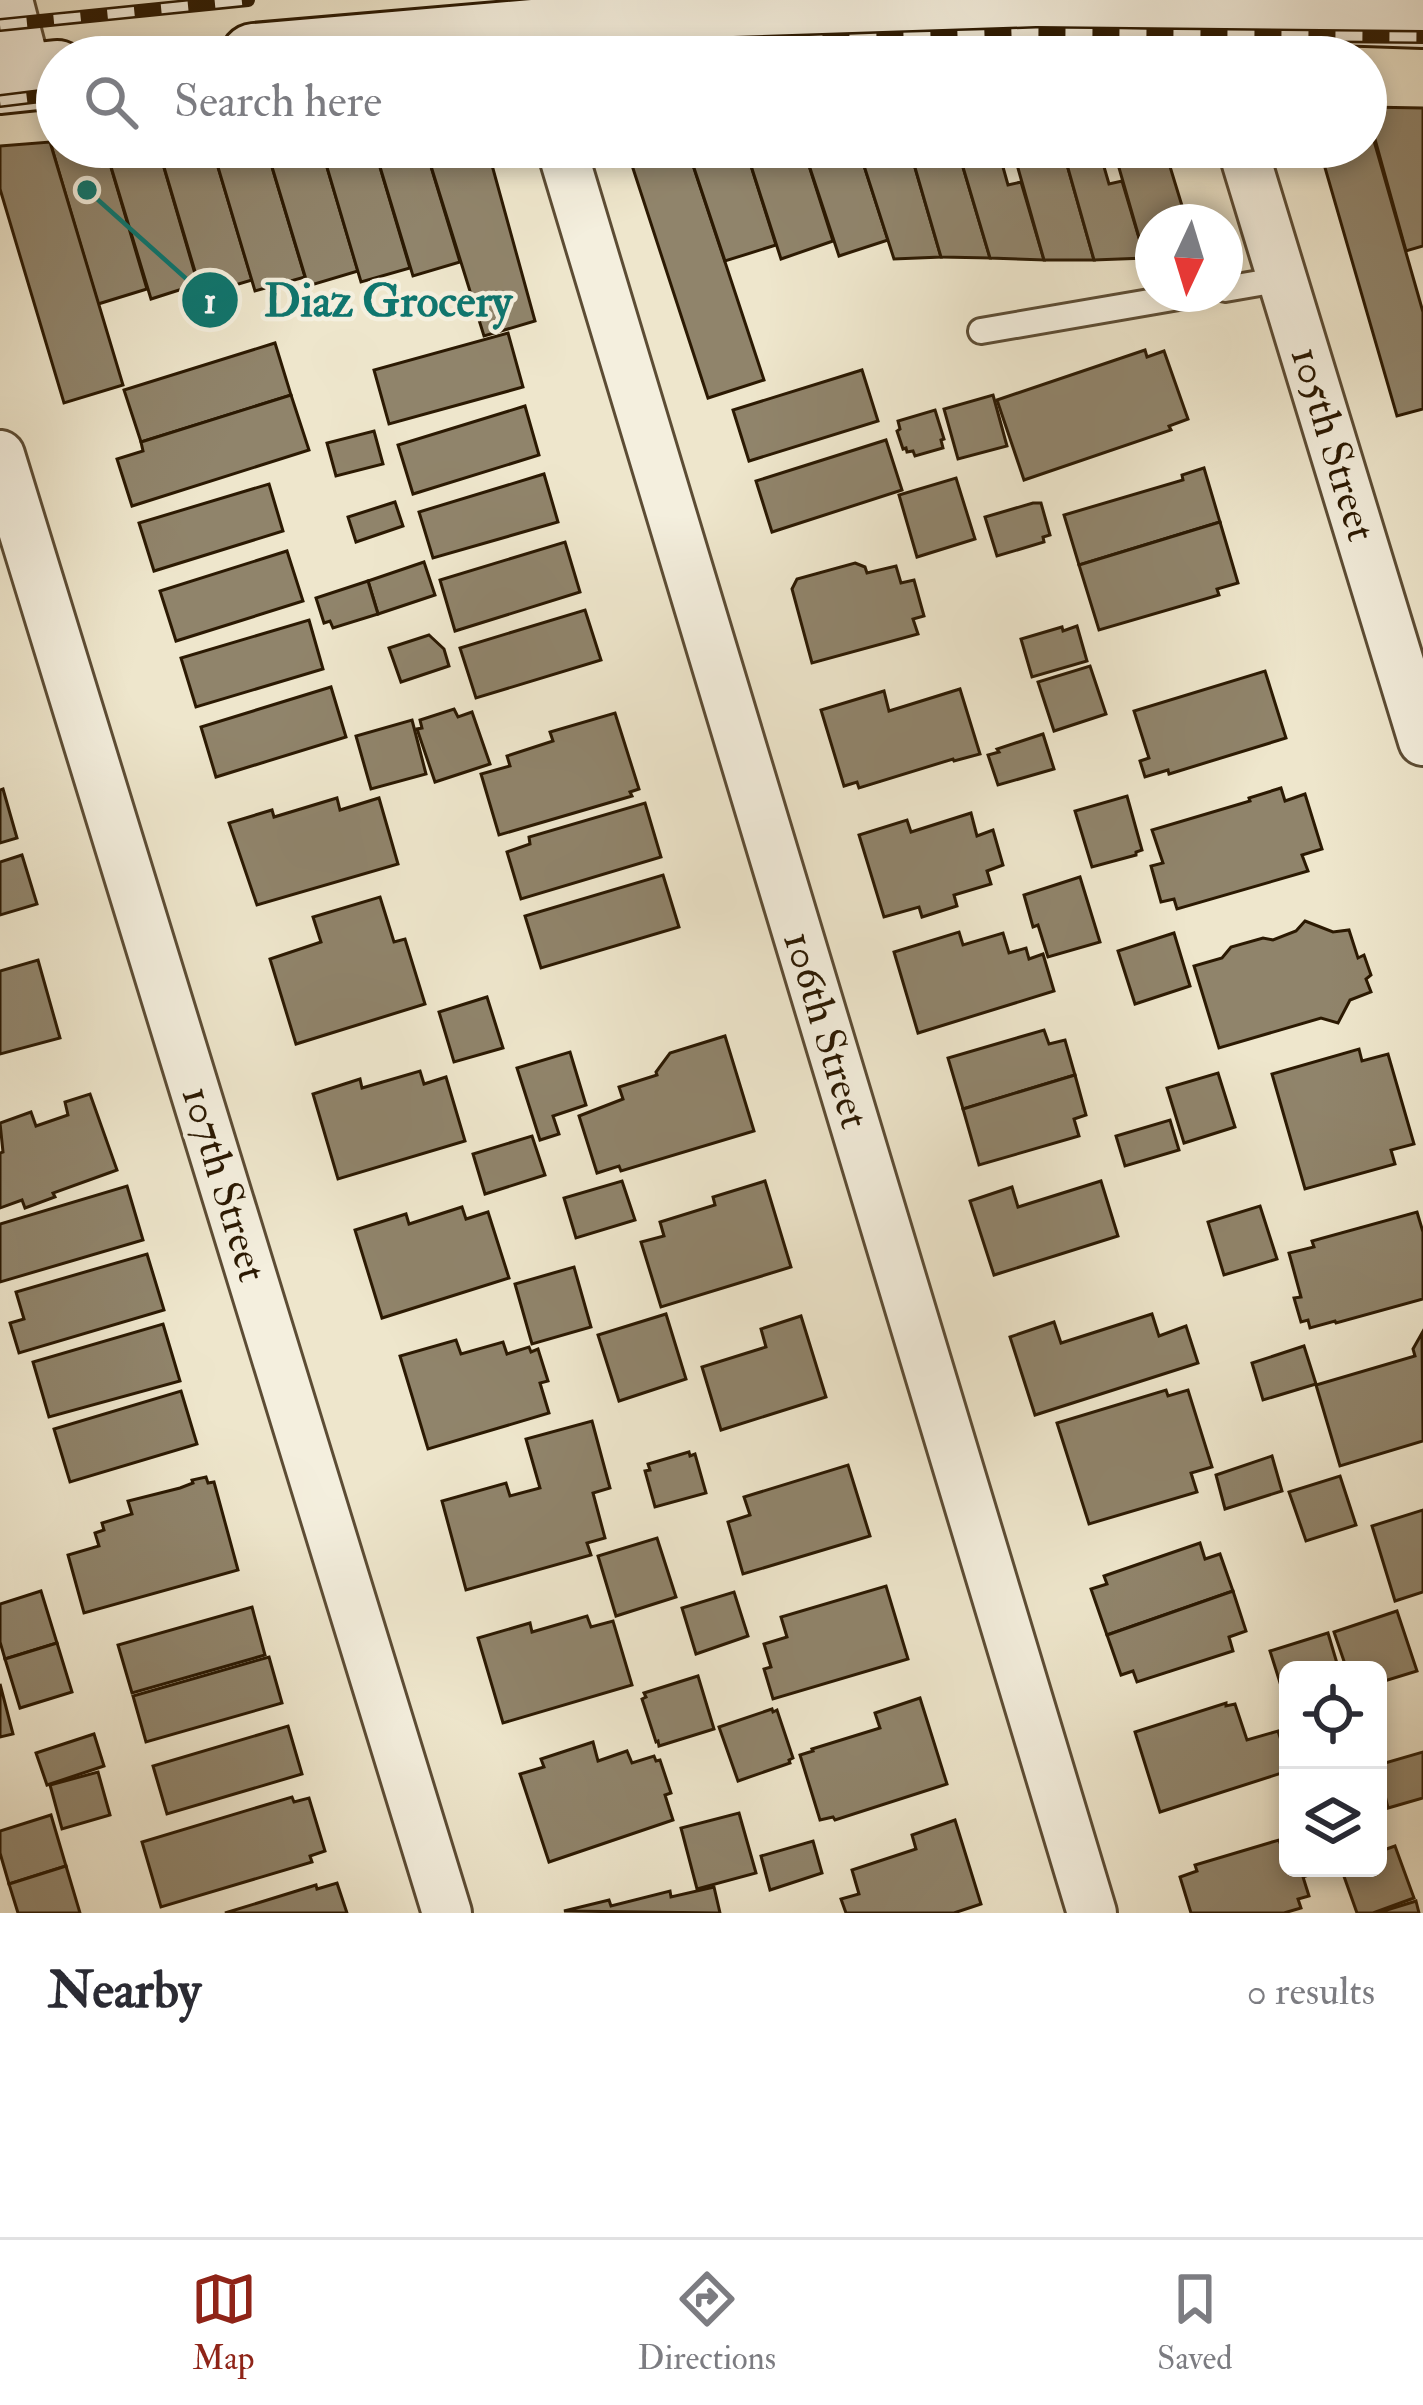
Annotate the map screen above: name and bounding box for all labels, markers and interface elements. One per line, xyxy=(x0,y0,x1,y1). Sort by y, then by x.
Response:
search box xyxy=(36,36,1387,168)
icon: search xyxy=(78,69,144,135)
text: Search here xyxy=(174,74,382,130)
north arrow xyxy=(1135,204,1243,312)
callout: Diaz Grocery xyxy=(180,260,536,341)
text: Diaz Grocery xyxy=(264,274,514,330)
text: 1 xyxy=(204,279,216,324)
street label: 105th Street xyxy=(1279,341,1387,547)
street label: 106th Street xyxy=(771,925,881,1135)
street label: 107th Street xyxy=(170,1080,278,1288)
map controls xyxy=(1279,1661,1387,1877)
button: locate xyxy=(1279,1661,1387,1769)
button: layers xyxy=(1279,1769,1387,1877)
text: Nearby xyxy=(48,1959,201,2023)
text: 0 results xyxy=(1247,1967,1375,2016)
tab: Map xyxy=(191,2266,257,2379)
tab: Directions xyxy=(638,2266,776,2379)
tab: Saved xyxy=(1157,2266,1232,2379)

